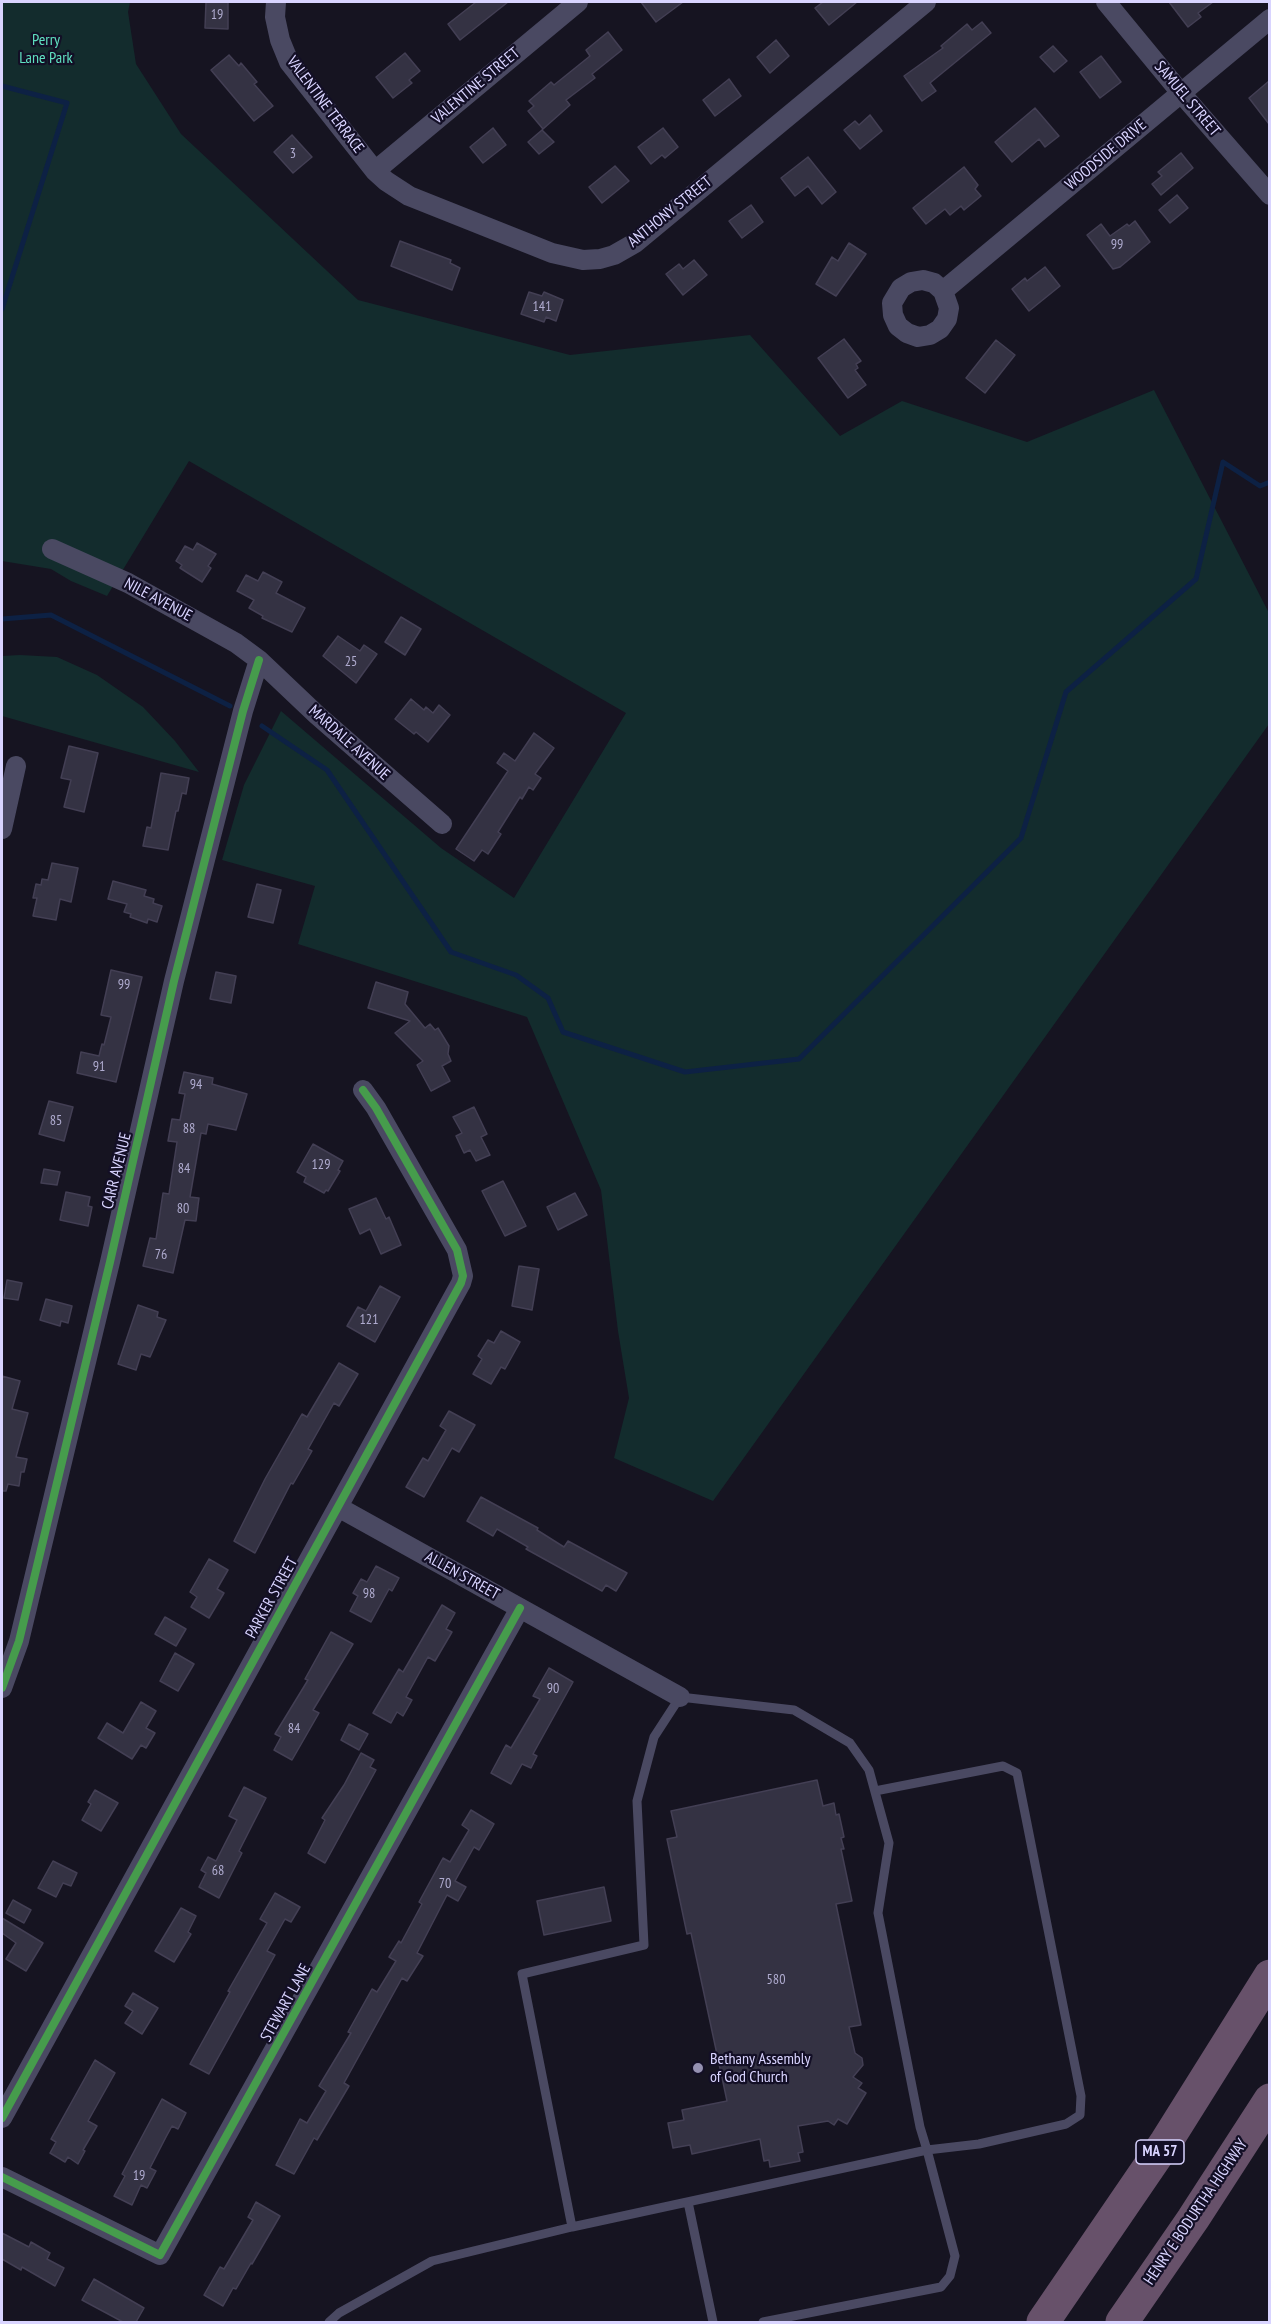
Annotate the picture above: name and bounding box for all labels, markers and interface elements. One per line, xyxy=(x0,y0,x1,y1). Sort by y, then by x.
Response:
house number: 19 xyxy=(211,7,223,23)
park label: Perry Lane Park xyxy=(19,30,73,68)
street label: VALENTINE STREET xyxy=(428,44,524,128)
street label: VALENTINE TERRACE xyxy=(282,53,368,157)
street label: SAMUEL STREET xyxy=(1150,57,1224,141)
street label: WOODSIDE DRIVE xyxy=(1062,116,1150,194)
house number: 3 xyxy=(290,146,296,162)
street label: ANTHONY STREET xyxy=(624,172,716,252)
house number: 99 xyxy=(1111,237,1123,253)
house number: 141 xyxy=(533,299,551,315)
street label: NILE AVENUE xyxy=(121,574,195,626)
house number: 25 xyxy=(345,654,357,670)
street label: MARDALE AVENUE xyxy=(304,701,394,785)
house number: 99 xyxy=(118,977,130,993)
house number: 91 xyxy=(93,1059,105,1075)
house number: 94 xyxy=(190,1077,202,1093)
house number: 85 xyxy=(50,1113,62,1129)
house number: 88 xyxy=(183,1121,195,1137)
street label: CARR AVENUE xyxy=(98,1131,136,1211)
house number: 129 xyxy=(312,1157,330,1173)
house number: 84 xyxy=(178,1161,190,1177)
house number: 80 xyxy=(177,1201,189,1217)
house number: 76 xyxy=(155,1247,167,1263)
house number: 121 xyxy=(360,1312,378,1328)
street label: ALLEN STREET xyxy=(421,1548,503,1604)
street label: PARKER STREET xyxy=(242,1554,302,1642)
house number: 98 xyxy=(363,1586,375,1602)
house number: 90 xyxy=(547,1681,559,1697)
house number: 84 xyxy=(288,1721,300,1737)
house number: 68 xyxy=(212,1863,224,1879)
house number: 70 xyxy=(439,1876,451,1892)
street label: STEWART LANE xyxy=(257,1961,315,2045)
house number: 580 xyxy=(767,1972,785,1988)
place label: Bethany Assembly of God Church xyxy=(710,2049,811,2087)
marker: Bethany Assembly of God Church xyxy=(691,2061,705,2075)
street label: HENRY E BODURTHA HIGHWAY xyxy=(1140,2135,1252,2289)
road number: MA 57 xyxy=(1136,2140,1184,2164)
house number: 19 xyxy=(133,2168,145,2184)

